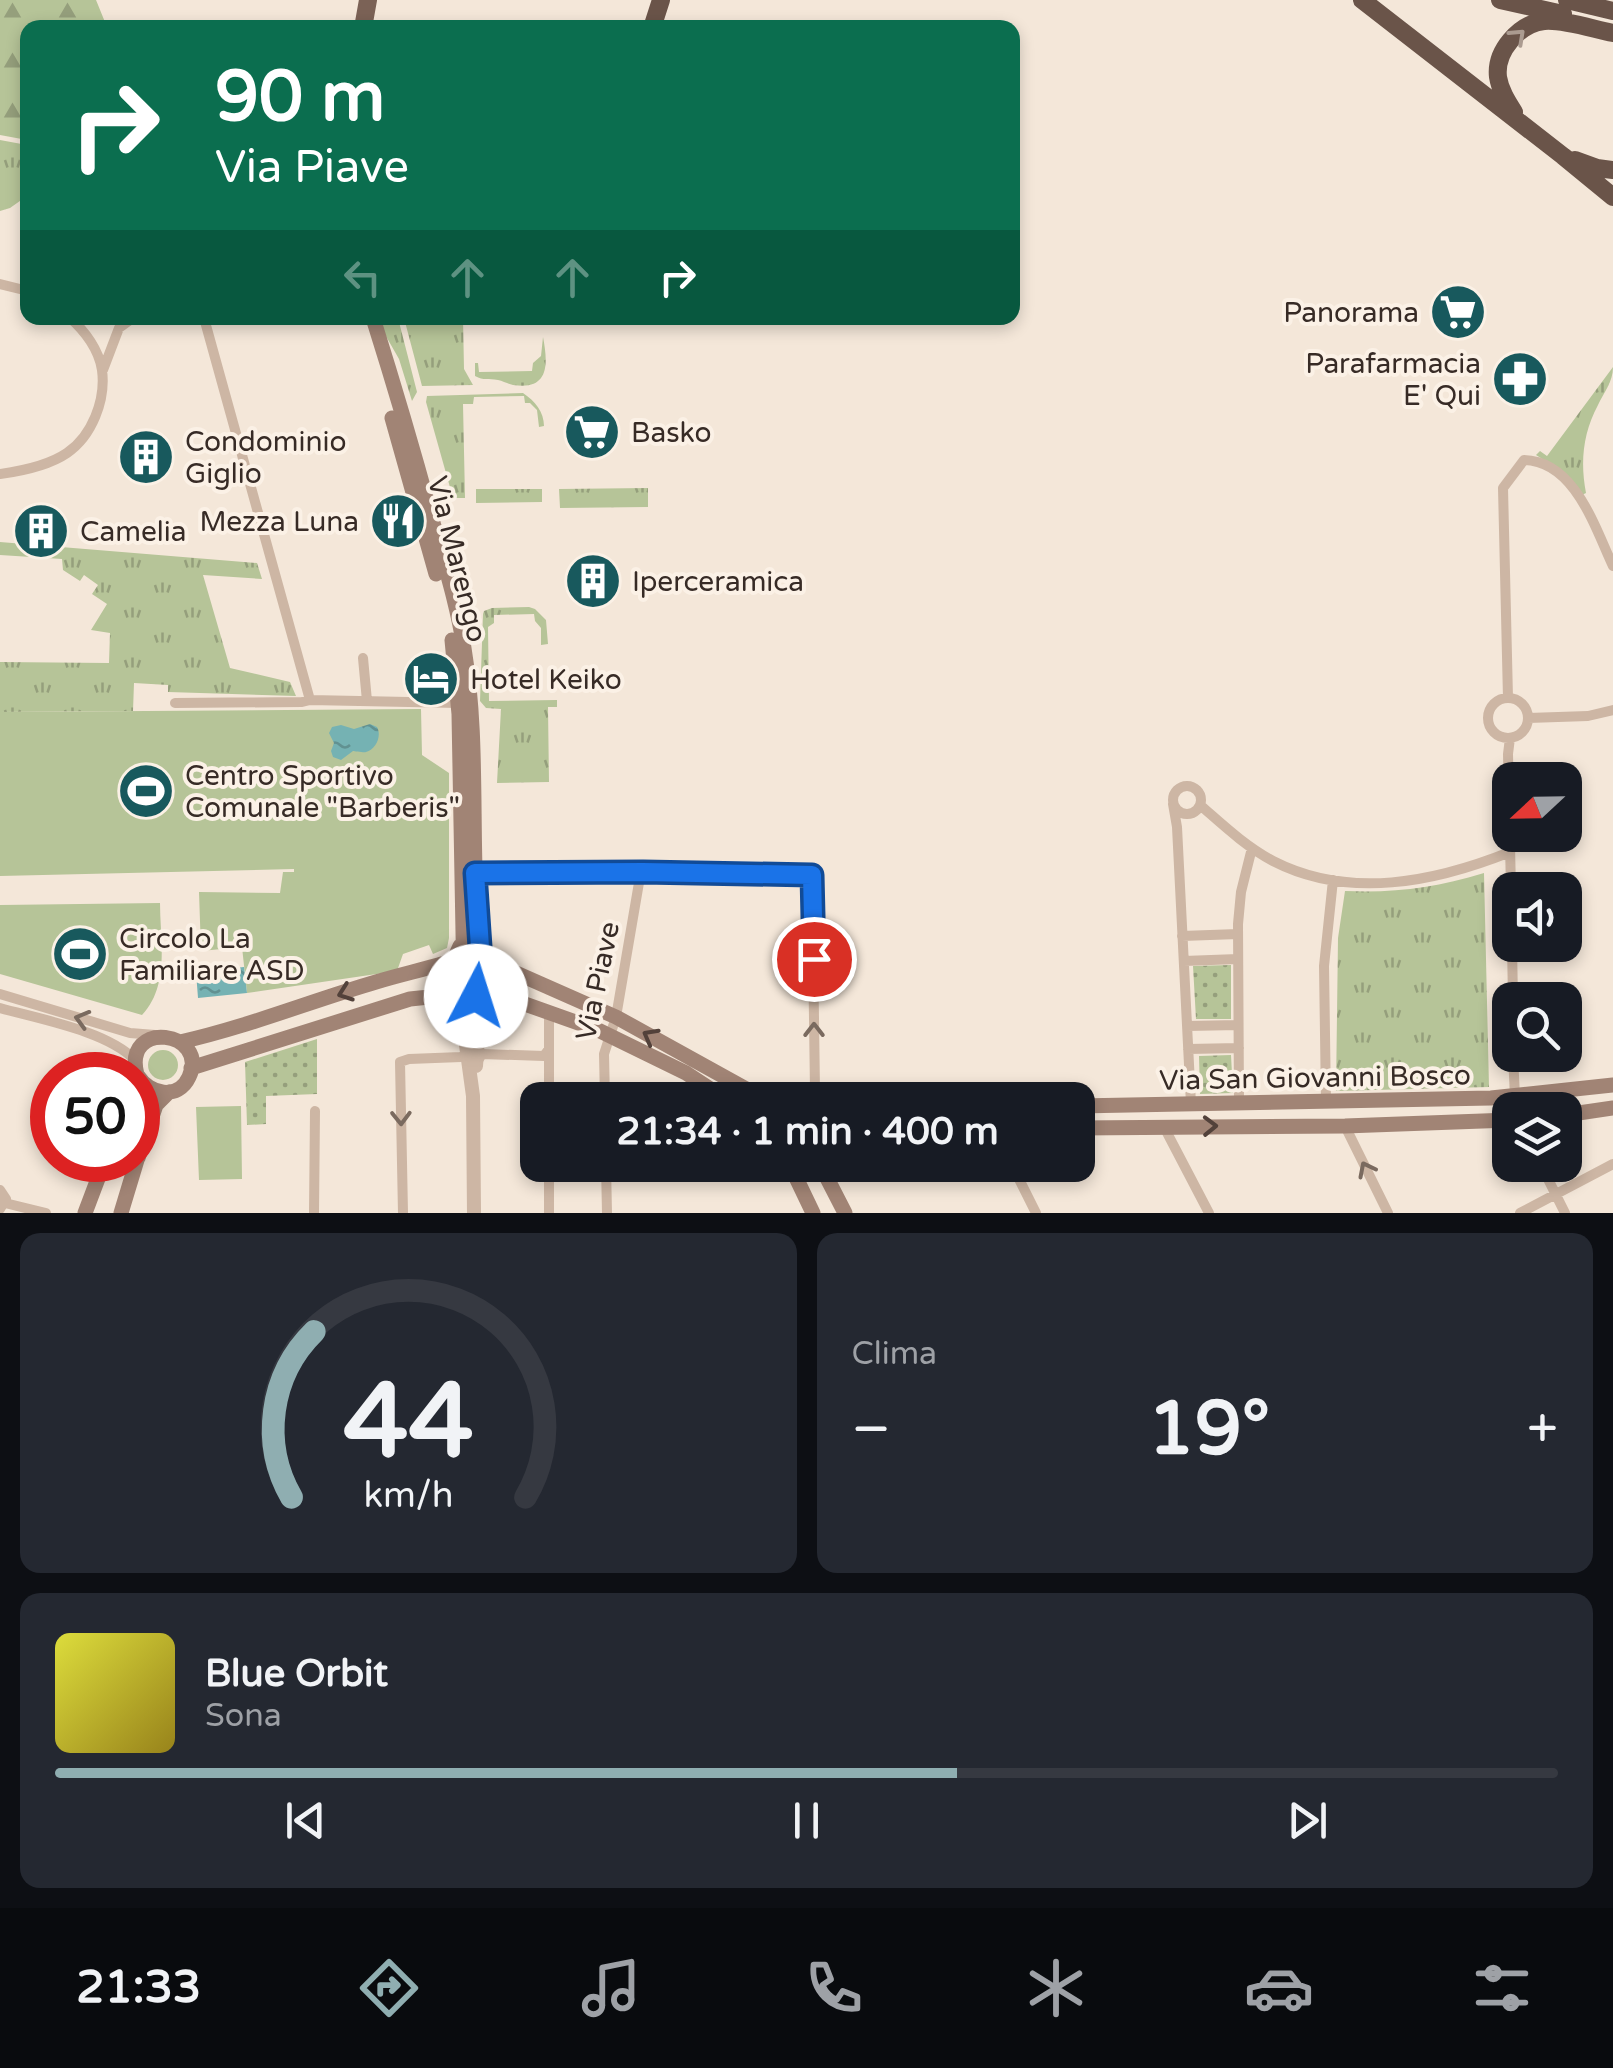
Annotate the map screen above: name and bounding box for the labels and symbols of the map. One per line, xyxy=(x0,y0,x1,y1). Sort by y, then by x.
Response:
one-way arrow xyxy=(1506,30,1524,48)
supermarket icon: Panorama xyxy=(1428,282,1488,342)
place label: Panorama xyxy=(1283,296,1419,330)
place label: Parafarmacia E' Qui xyxy=(1305,347,1481,413)
pharmacy icon: Parafarmacia E' Qui xyxy=(1490,349,1550,409)
supermarket icon: Basko xyxy=(562,402,622,462)
place label: Basko xyxy=(631,416,712,450)
place label: Condominio Giglio xyxy=(185,425,347,491)
building icon: Condominio Giglio xyxy=(116,427,176,487)
street label: Via Marengo xyxy=(420,473,494,646)
restaurant icon: Mezza Luna xyxy=(368,491,428,551)
building icon: Camelia xyxy=(11,501,71,561)
place label: Mezza Luna xyxy=(200,505,359,539)
place label: Camelia xyxy=(80,515,186,549)
building icon: Iperceramica xyxy=(563,551,623,611)
place label: Iperceramica xyxy=(632,565,804,599)
hotel icon: Hotel Keiko xyxy=(401,649,461,709)
place label: Hotel Keiko xyxy=(470,663,622,697)
place label: Centro Sportivo Comunale "Barberis" xyxy=(185,759,460,825)
sports icon: Centro Sportivo Comunale "Barberis" xyxy=(116,761,176,821)
north arrow xyxy=(1492,762,1582,852)
pin xyxy=(772,917,857,1002)
street label: Via Piave xyxy=(569,919,627,1044)
place label: Circolo La Familiare ASD xyxy=(119,922,305,988)
sports icon: Circolo La Familiare ASD xyxy=(50,924,110,984)
position arrow xyxy=(424,944,528,1048)
one-way arrow xyxy=(337,981,354,1002)
one-way arrow xyxy=(74,1010,91,1031)
one-way arrow xyxy=(803,1021,825,1036)
one-way arrow xyxy=(643,1029,661,1049)
speed limit sign: 50 xyxy=(30,1052,160,1182)
street label: Via San Giovanni Bosco xyxy=(1159,1058,1471,1098)
one-way arrow xyxy=(390,1110,412,1126)
one-way arrow xyxy=(1202,1116,1218,1137)
one-way arrow xyxy=(1359,1162,1379,1180)

